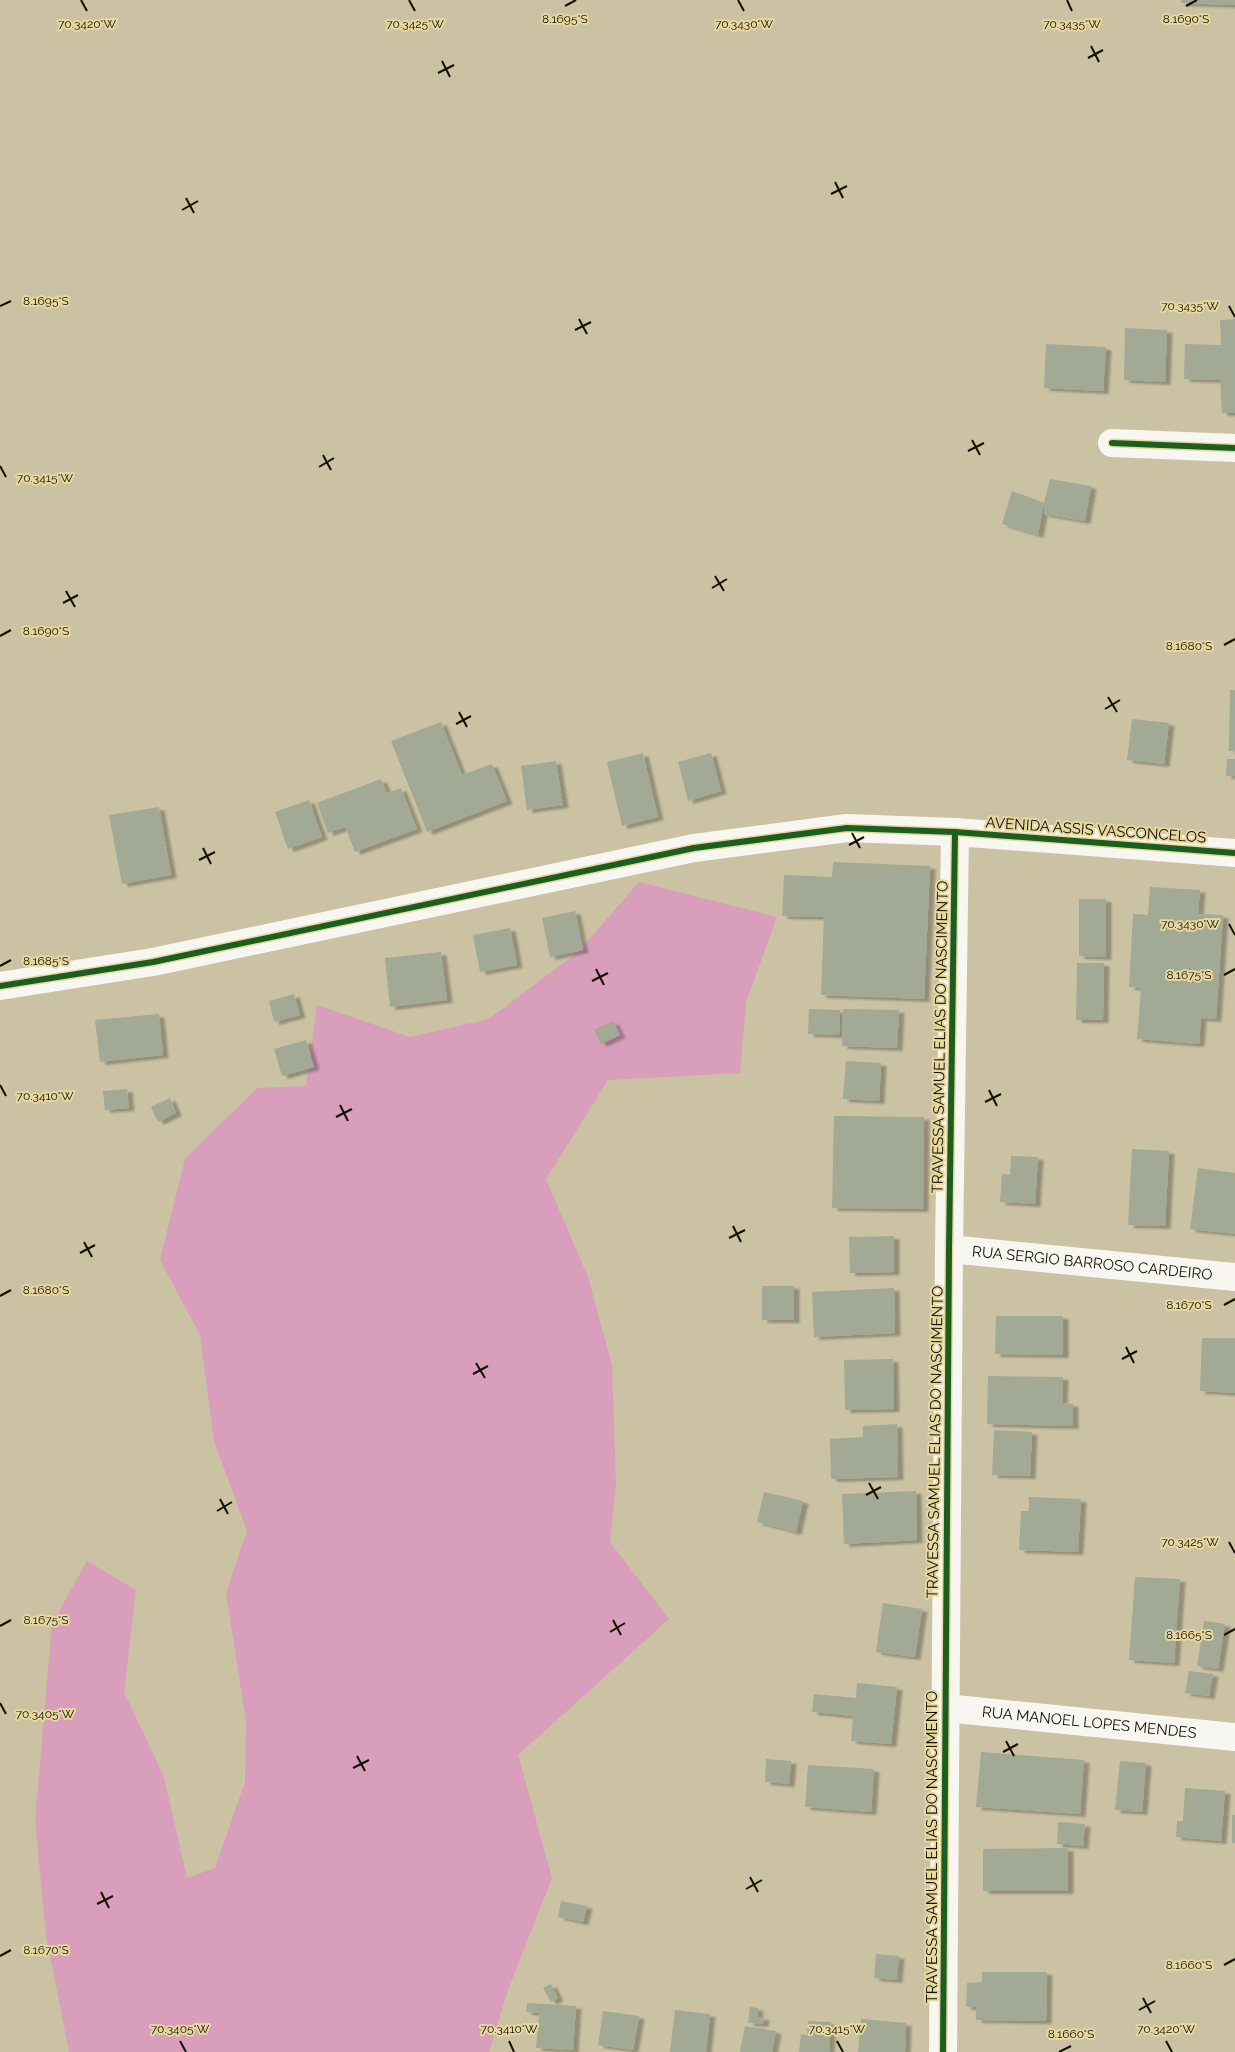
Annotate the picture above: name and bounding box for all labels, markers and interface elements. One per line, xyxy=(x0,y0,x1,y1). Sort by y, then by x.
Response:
text: 8.1695°S xyxy=(542,12,588,26)
text: 8.1690°S xyxy=(1163,12,1209,26)
text: 70.3420°W xyxy=(58,17,116,31)
text: 70.3425°W xyxy=(386,17,444,31)
text: 70.3430°W xyxy=(715,17,774,31)
text: 70.3435°W xyxy=(1043,17,1101,31)
text: 8.1695°S xyxy=(23,294,69,308)
text: 70.3435°W xyxy=(1161,299,1219,313)
text: 70.3415°W xyxy=(17,471,74,485)
text: 8.1690°S xyxy=(23,624,69,638)
text: 8.1680°S xyxy=(1166,639,1212,653)
street label: AVENIDA ASSIS VASCONCELOS xyxy=(985,813,1207,847)
street label: TRAVESSA SAMUEL ELIAS DO NASCIMENTO xyxy=(928,881,952,1193)
text: 70.3430°W xyxy=(1161,917,1220,931)
text: 8.1685°S xyxy=(23,954,69,968)
text: 8.1675°S xyxy=(1166,968,1212,982)
text: 70.3410°W xyxy=(17,1089,74,1103)
street label: RUA SERGIO BARROSO CARDEIRO xyxy=(971,1242,1213,1284)
text: 8.1680°S xyxy=(23,1283,69,1297)
street label: TRAVESSA SAMUEL ELIAS DO NASCIMENTO xyxy=(923,1286,947,1598)
text: 8.1670°S xyxy=(1166,1298,1212,1312)
text: 70.3425°W xyxy=(1161,1535,1219,1549)
text: 8.1675°S xyxy=(23,1613,69,1627)
text: 8.1665°S xyxy=(1166,1628,1212,1642)
street label: TRAVESSA SAMUEL ELIAS DO NASCIMENTO xyxy=(923,1691,941,2003)
street label: RUA MANOEL LOPES MENDES xyxy=(981,1703,1197,1742)
text: 70.3405°W xyxy=(16,1707,75,1721)
text: 8.1670°S xyxy=(23,1943,69,1957)
text: 8.1660°S xyxy=(1166,1958,1212,1972)
text: 70.3405°W xyxy=(151,2022,210,2036)
text: 70.3410°W xyxy=(481,2022,538,2036)
text: 70.3415°W xyxy=(809,2022,866,2036)
text: 70.3420°W xyxy=(1137,2022,1195,2036)
text: 8.1660°S xyxy=(1048,2027,1094,2041)

